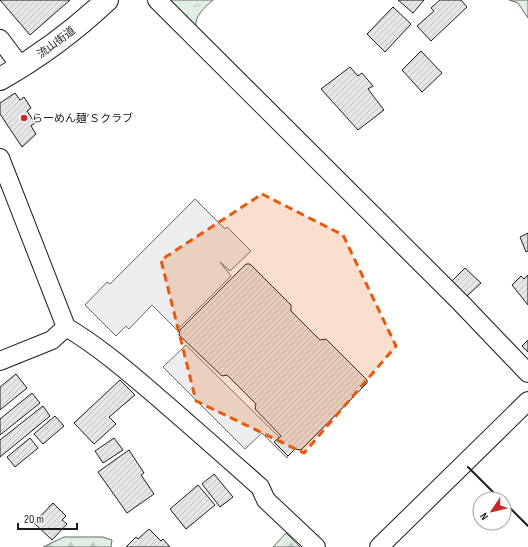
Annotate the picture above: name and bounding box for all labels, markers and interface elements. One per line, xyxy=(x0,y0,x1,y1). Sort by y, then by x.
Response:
street label: 流山街道 xyxy=(35,24,78,61)
place label: らーめん麺’Ｓクラブ xyxy=(32,112,133,125)
marker: らーめん麺’Ｓクラブ xyxy=(19,113,29,123)
north arrow xyxy=(472,491,512,531)
scale bar xyxy=(18,505,77,531)
text: N xyxy=(477,510,491,523)
text: 20 m xyxy=(24,512,44,527)

